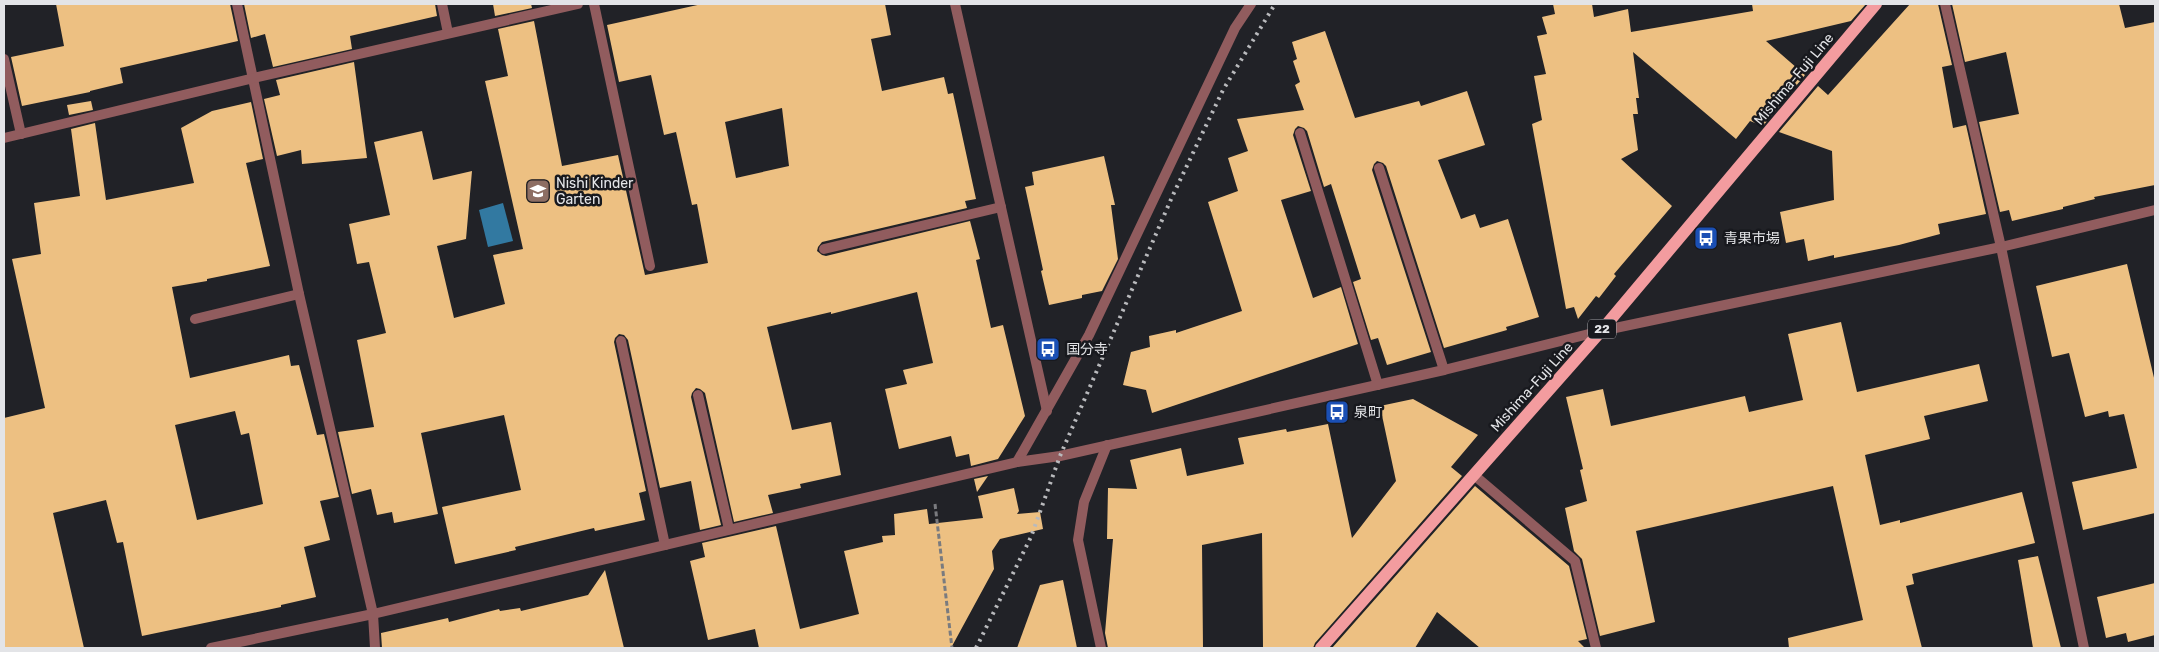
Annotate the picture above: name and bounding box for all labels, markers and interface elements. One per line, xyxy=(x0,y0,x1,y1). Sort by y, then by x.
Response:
street label: Mishima-Fuji Line xyxy=(1751,29,1838,128)
place label: Nishi Kinder Garten xyxy=(556,175,634,208)
school or university icon: Nishi Kinder Garten xyxy=(525,178,551,204)
bus stop icon: 青果市場 xyxy=(1693,225,1719,251)
place label: 青果市場 xyxy=(1724,230,1780,247)
road number: 22 xyxy=(1588,320,1616,338)
bus stop icon: 国分寺 xyxy=(1035,336,1061,362)
street label: Mishima-Fuji Line xyxy=(1487,339,1577,435)
place label: 国分寺 xyxy=(1066,341,1108,358)
bus stop icon: 泉町 xyxy=(1324,399,1350,425)
place label: 泉町 xyxy=(1354,404,1382,421)

